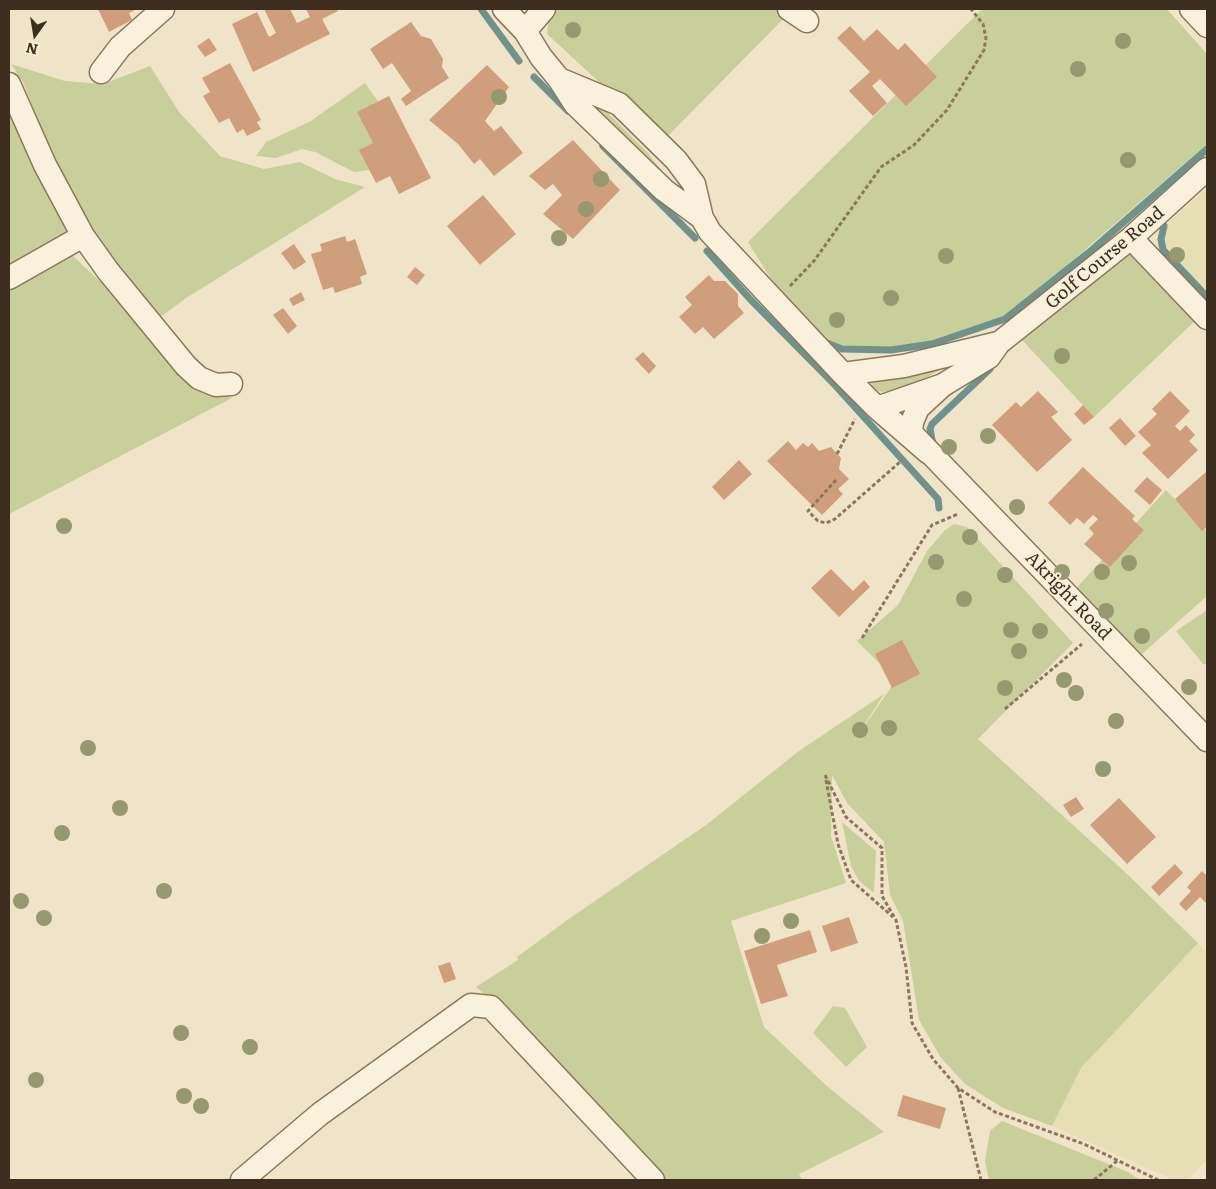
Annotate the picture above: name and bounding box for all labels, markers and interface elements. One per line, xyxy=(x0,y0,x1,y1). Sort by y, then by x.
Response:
north arrow xyxy=(10,10,60,60)
text: N xyxy=(24,39,40,61)
street label: Golf Course Road xyxy=(1041,202,1169,314)
street label: Akright Road xyxy=(1021,547,1115,645)

